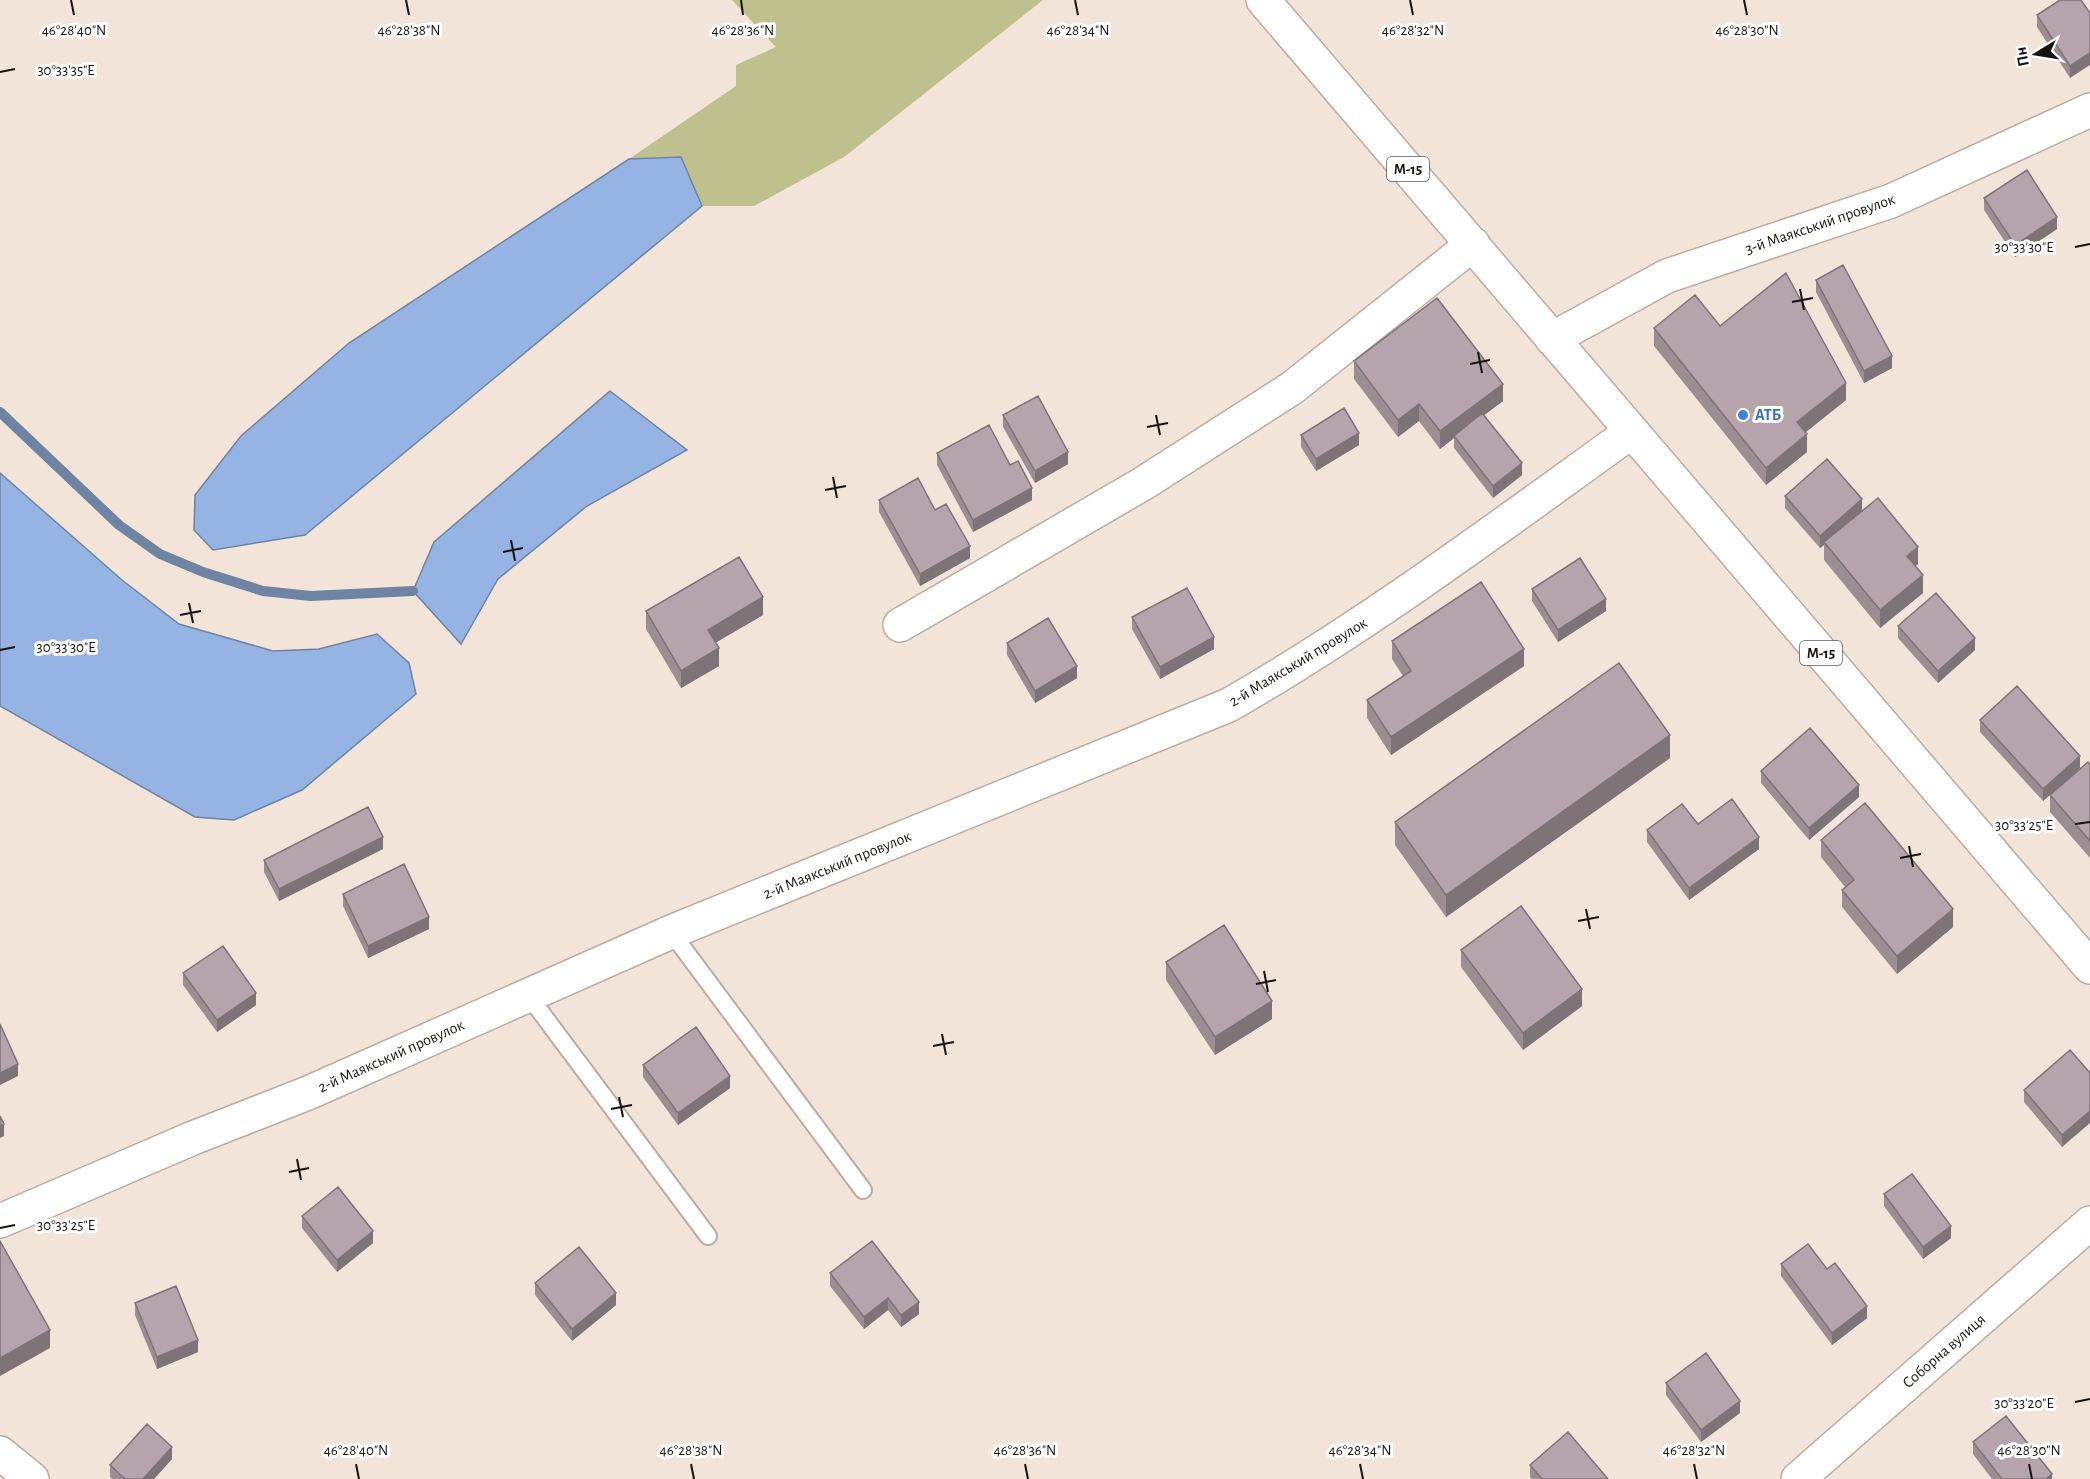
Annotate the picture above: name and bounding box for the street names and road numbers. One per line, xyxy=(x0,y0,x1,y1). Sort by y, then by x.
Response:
road number: М-15 xyxy=(1387,157,1429,181)
street label: 3-й Маякський провулок xyxy=(1743,191,1898,258)
street label: 2-й Маякський провулок xyxy=(1226,614,1371,710)
road number: М-15 xyxy=(1800,641,1842,665)
street label: 2-й Маякський провулок xyxy=(761,828,914,903)
street label: 2-й Маякський провулок xyxy=(316,1016,467,1096)
street label: Соборна вулиця xyxy=(1899,1311,1989,1392)

